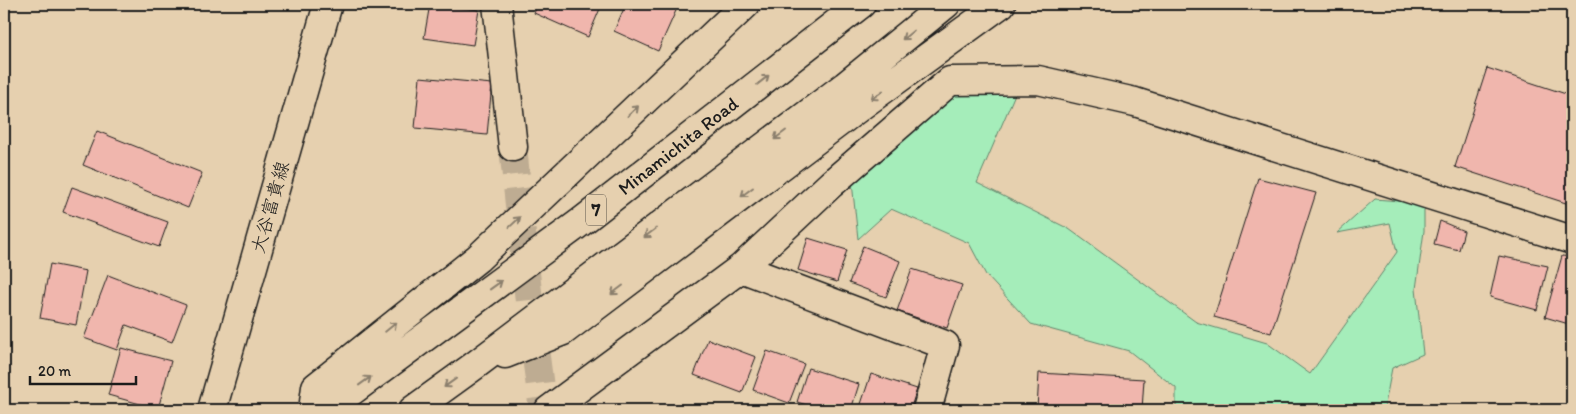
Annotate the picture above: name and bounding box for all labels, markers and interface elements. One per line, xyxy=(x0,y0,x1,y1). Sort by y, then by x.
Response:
one-way arrow xyxy=(902,29,915,40)
one-way arrow xyxy=(757,74,770,85)
one-way arrow xyxy=(871,89,884,100)
street label: Minamichita Road xyxy=(613,92,743,200)
one-way arrow xyxy=(627,105,639,117)
one-way arrow xyxy=(773,130,787,140)
street label: 大谷富貴線 xyxy=(246,158,294,256)
one-way arrow xyxy=(741,187,754,198)
road number: 7 xyxy=(586,194,606,226)
one-way arrow xyxy=(508,216,521,228)
one-way arrow xyxy=(644,227,657,238)
one-way arrow xyxy=(488,280,502,290)
one-way arrow xyxy=(611,285,624,296)
one-way arrow xyxy=(384,322,397,333)
scale bar xyxy=(30,354,136,386)
text: 20 m xyxy=(38,362,72,380)
one-way arrow xyxy=(358,376,371,387)
one-way arrow xyxy=(444,378,458,388)

